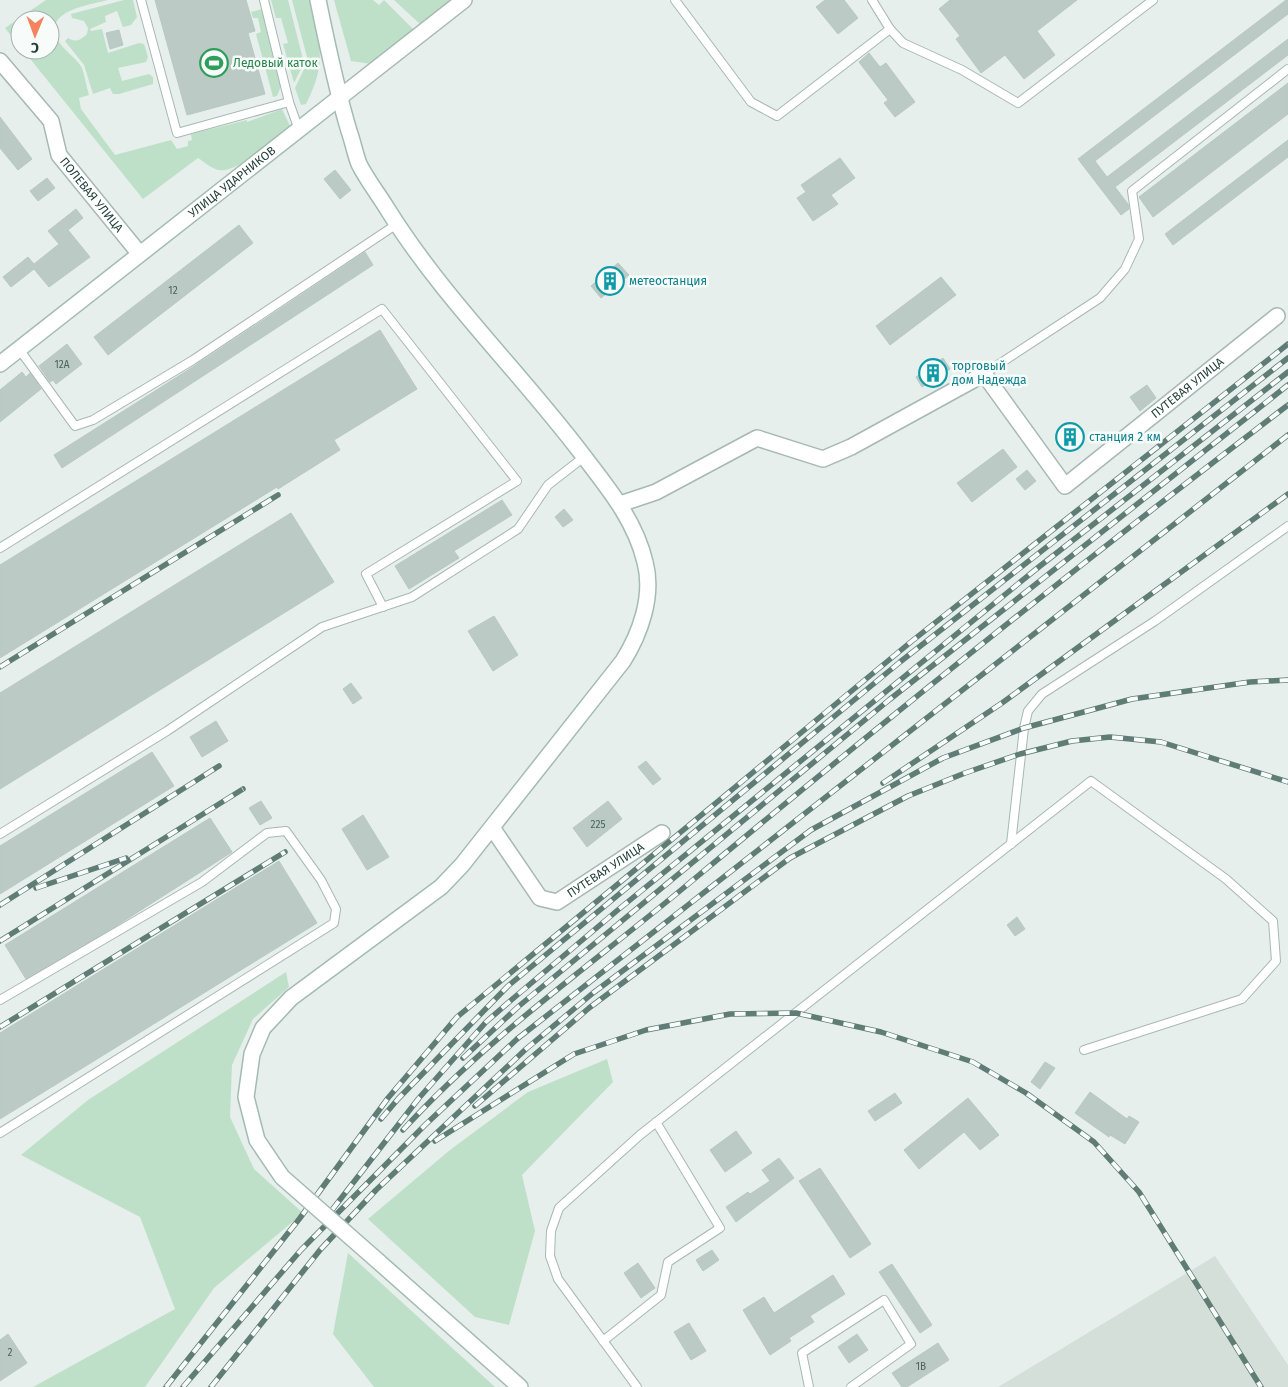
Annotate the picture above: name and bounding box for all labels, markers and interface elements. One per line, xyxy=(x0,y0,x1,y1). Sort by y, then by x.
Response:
north arrow xyxy=(10,10,60,60)
text: С xyxy=(31,39,39,56)
sports icon: Ледовый каток xyxy=(199,48,229,78)
place label: Ледовый каток xyxy=(233,56,318,70)
street label: УЛИЦА УДАРНИКОВ xyxy=(186,143,278,220)
street label: ПОЛЕВАЯ УЛИЦА xyxy=(57,155,126,235)
building icon: метеостанция xyxy=(595,266,625,296)
place label: метеостанция xyxy=(629,274,707,288)
house number: 12 xyxy=(168,285,178,297)
street label: ПУТЕВАЯ УЛИЦА xyxy=(1148,354,1227,421)
building icon: торговый дом Надежда xyxy=(918,358,948,388)
house number: 12А xyxy=(54,359,70,371)
place label: торговый дом Надежда xyxy=(952,359,1027,387)
building icon: станция 2 км xyxy=(1055,422,1085,452)
place label: станция 2 км xyxy=(1089,430,1161,444)
house number: 225 xyxy=(591,819,605,831)
street label: ПУТЕВАЯ УЛИЦА xyxy=(564,840,647,900)
house number: 2 xyxy=(8,1347,13,1359)
house number: 1В xyxy=(916,1361,926,1373)

